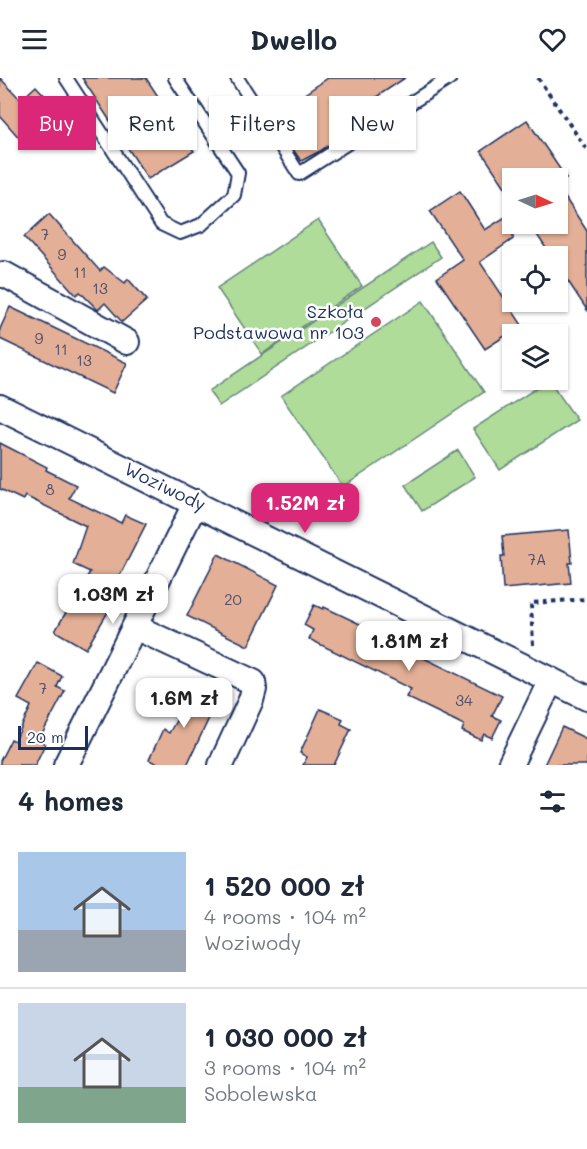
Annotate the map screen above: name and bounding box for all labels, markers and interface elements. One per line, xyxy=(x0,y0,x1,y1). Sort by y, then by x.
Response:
text: Dwello xyxy=(250,22,337,57)
icon: menu xyxy=(18,23,51,56)
icon: heart xyxy=(536,23,569,56)
chip: Buy xyxy=(18,96,96,150)
chip: Rent xyxy=(108,96,197,150)
chip: Filters xyxy=(209,96,317,150)
chip: New xyxy=(329,96,416,150)
north arrow xyxy=(502,168,568,234)
map controls xyxy=(502,168,568,390)
house number: 7 xyxy=(41,224,49,244)
house number: 9 xyxy=(58,244,67,264)
button: locate xyxy=(502,246,568,312)
house number: 11 xyxy=(73,262,87,282)
house number: 13 xyxy=(92,278,108,298)
place label: Szkoła Podstawowa nr 103 xyxy=(193,299,364,344)
marker: Szkoła Podstawowa nr 103 xyxy=(369,315,383,329)
button: layers xyxy=(502,324,568,390)
house number: 9 xyxy=(35,328,44,348)
house number: 11 xyxy=(54,339,68,359)
house number: 13 xyxy=(76,350,92,370)
street label: Woziwody xyxy=(121,456,210,516)
house number: 8 xyxy=(45,479,55,499)
pin: 1.52M zł xyxy=(243,483,367,534)
text: 1.52M zł xyxy=(265,489,345,515)
house number: 7A xyxy=(528,549,546,569)
pin: 1.03M zł xyxy=(51,574,175,625)
text: 1.03M zł xyxy=(72,580,154,606)
house number: 20 xyxy=(224,589,242,609)
pin: 1.81M zł xyxy=(347,621,471,672)
text: 1.81M zł xyxy=(370,627,448,653)
house number: 7 xyxy=(39,678,47,698)
pin: 1.6M zł xyxy=(129,678,239,729)
text: 1.6M zł xyxy=(150,684,218,710)
house number: 34 xyxy=(455,690,473,710)
scale bar xyxy=(18,723,88,750)
text: 20 m xyxy=(27,726,64,747)
text: 4 homes xyxy=(18,784,124,818)
icon: filters xyxy=(536,785,569,818)
text: 1 520 000 zł xyxy=(204,869,364,903)
icon: home xyxy=(66,876,138,948)
text: 4 rooms · 104 m² xyxy=(204,903,366,929)
text: Woziwody xyxy=(204,929,301,955)
text: 1 030 000 zł xyxy=(204,1020,367,1054)
icon: home xyxy=(66,1027,138,1099)
text: 3 rooms · 104 m² xyxy=(204,1054,366,1080)
text: Sobolewska xyxy=(204,1080,317,1106)

